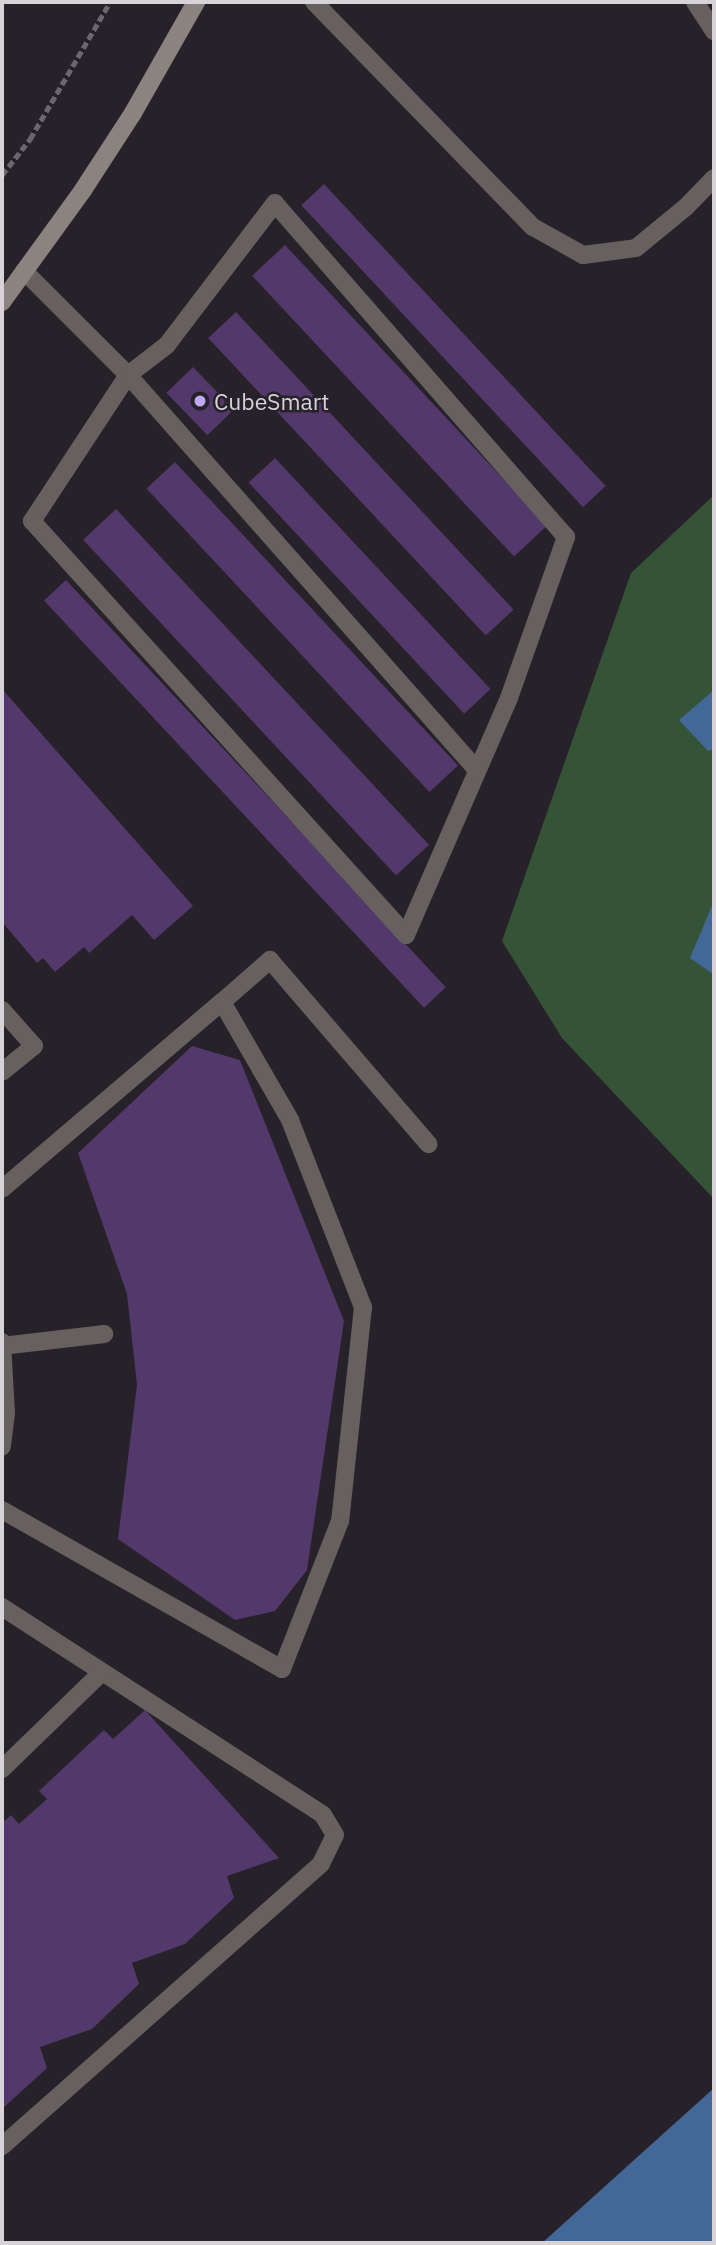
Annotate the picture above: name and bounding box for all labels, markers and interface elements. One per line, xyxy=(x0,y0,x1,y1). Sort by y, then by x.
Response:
place label: CubeSmart xyxy=(214,387,329,415)
marker: CubeSmart xyxy=(192,393,208,409)

